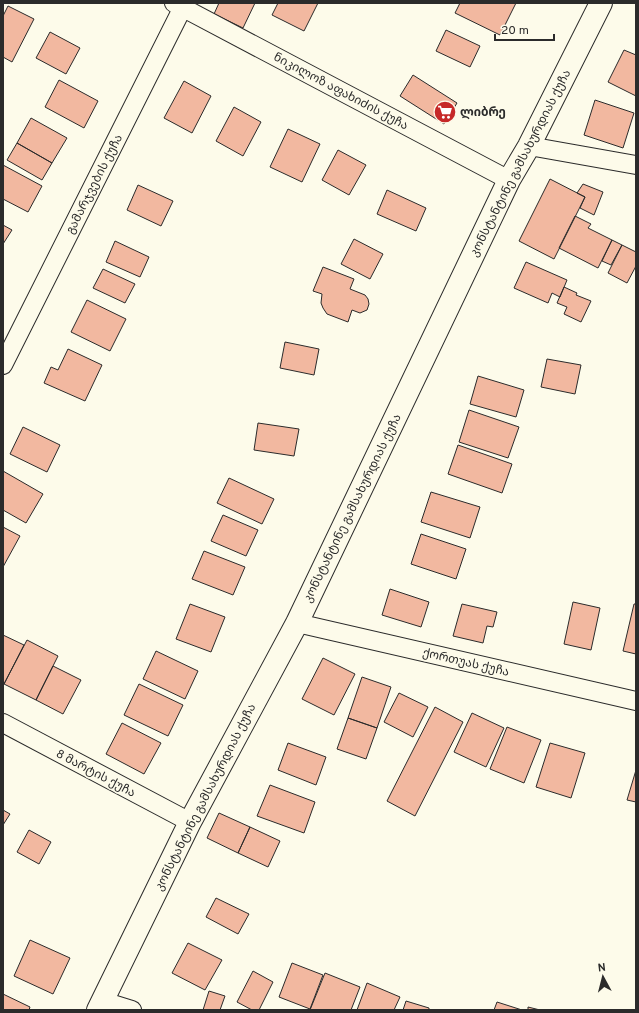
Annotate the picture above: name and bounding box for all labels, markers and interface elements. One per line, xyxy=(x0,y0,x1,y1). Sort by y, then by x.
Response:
scale bar xyxy=(495,16,554,42)
text: 20 m xyxy=(501,23,529,39)
street label: ნიკილოზ აფახიძის ქუჩა xyxy=(270,50,411,134)
street label: კონსტანტინე გამსახურდიას ქუჩა xyxy=(467,67,575,260)
supermarket icon: ლიბრე xyxy=(432,99,458,125)
place label: ლიბრე xyxy=(460,105,506,121)
street label: გამარჯვების ქუჩა xyxy=(63,132,127,237)
street label: კონსტანტინე გამსახურდიას ქუჩა xyxy=(300,411,406,605)
street label: ქორთუას ქუჩა xyxy=(421,645,511,681)
street label: კონსტანტინე გამსახურდიას ქუჩა xyxy=(152,701,260,894)
street label: 8 მარტის ქუჩა xyxy=(53,746,138,802)
north arrow xyxy=(583,957,623,997)
text: N xyxy=(597,961,607,975)

